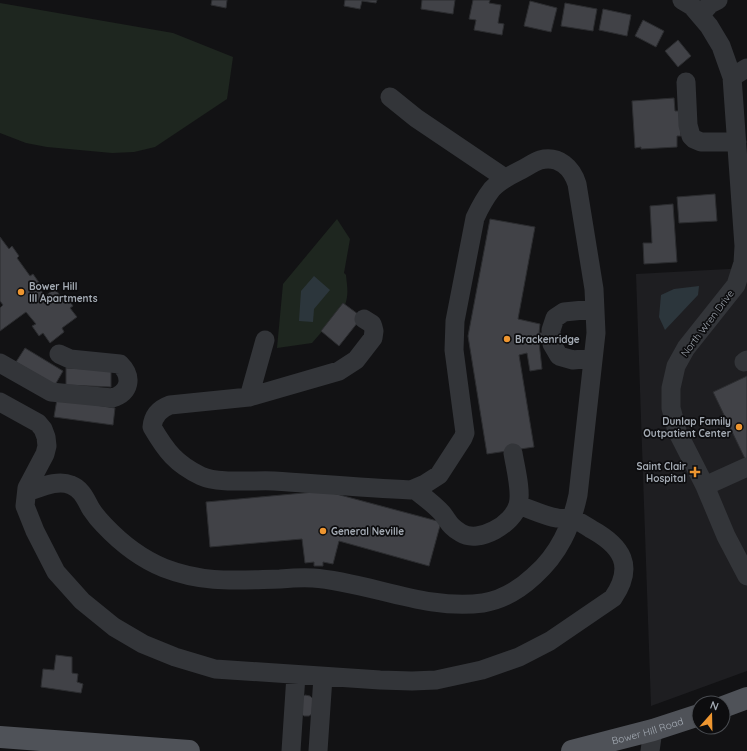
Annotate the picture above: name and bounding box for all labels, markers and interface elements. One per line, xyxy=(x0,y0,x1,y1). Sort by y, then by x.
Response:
place label: Bower Hill III Apartments xyxy=(29,280,98,305)
marker: Bower Hill III Apartments xyxy=(16,287,26,297)
street label: North Wren Drive xyxy=(678,287,737,359)
place label: Brackenridge xyxy=(515,333,580,346)
marker: Brackenridge xyxy=(502,334,512,344)
place label: Dunlap Family Outpatient Center xyxy=(643,415,732,440)
marker: Dunlap Family Outpatient Center xyxy=(734,422,744,432)
place label: Saint Clair Hospital xyxy=(637,460,687,485)
marker: Saint Clair Hospital xyxy=(689,466,701,478)
place label: General Neville xyxy=(331,525,404,538)
marker: General Neville xyxy=(318,526,328,536)
north arrow xyxy=(691,695,731,735)
text: N xyxy=(708,698,721,714)
street label: Bower Hill Road xyxy=(610,715,685,747)

